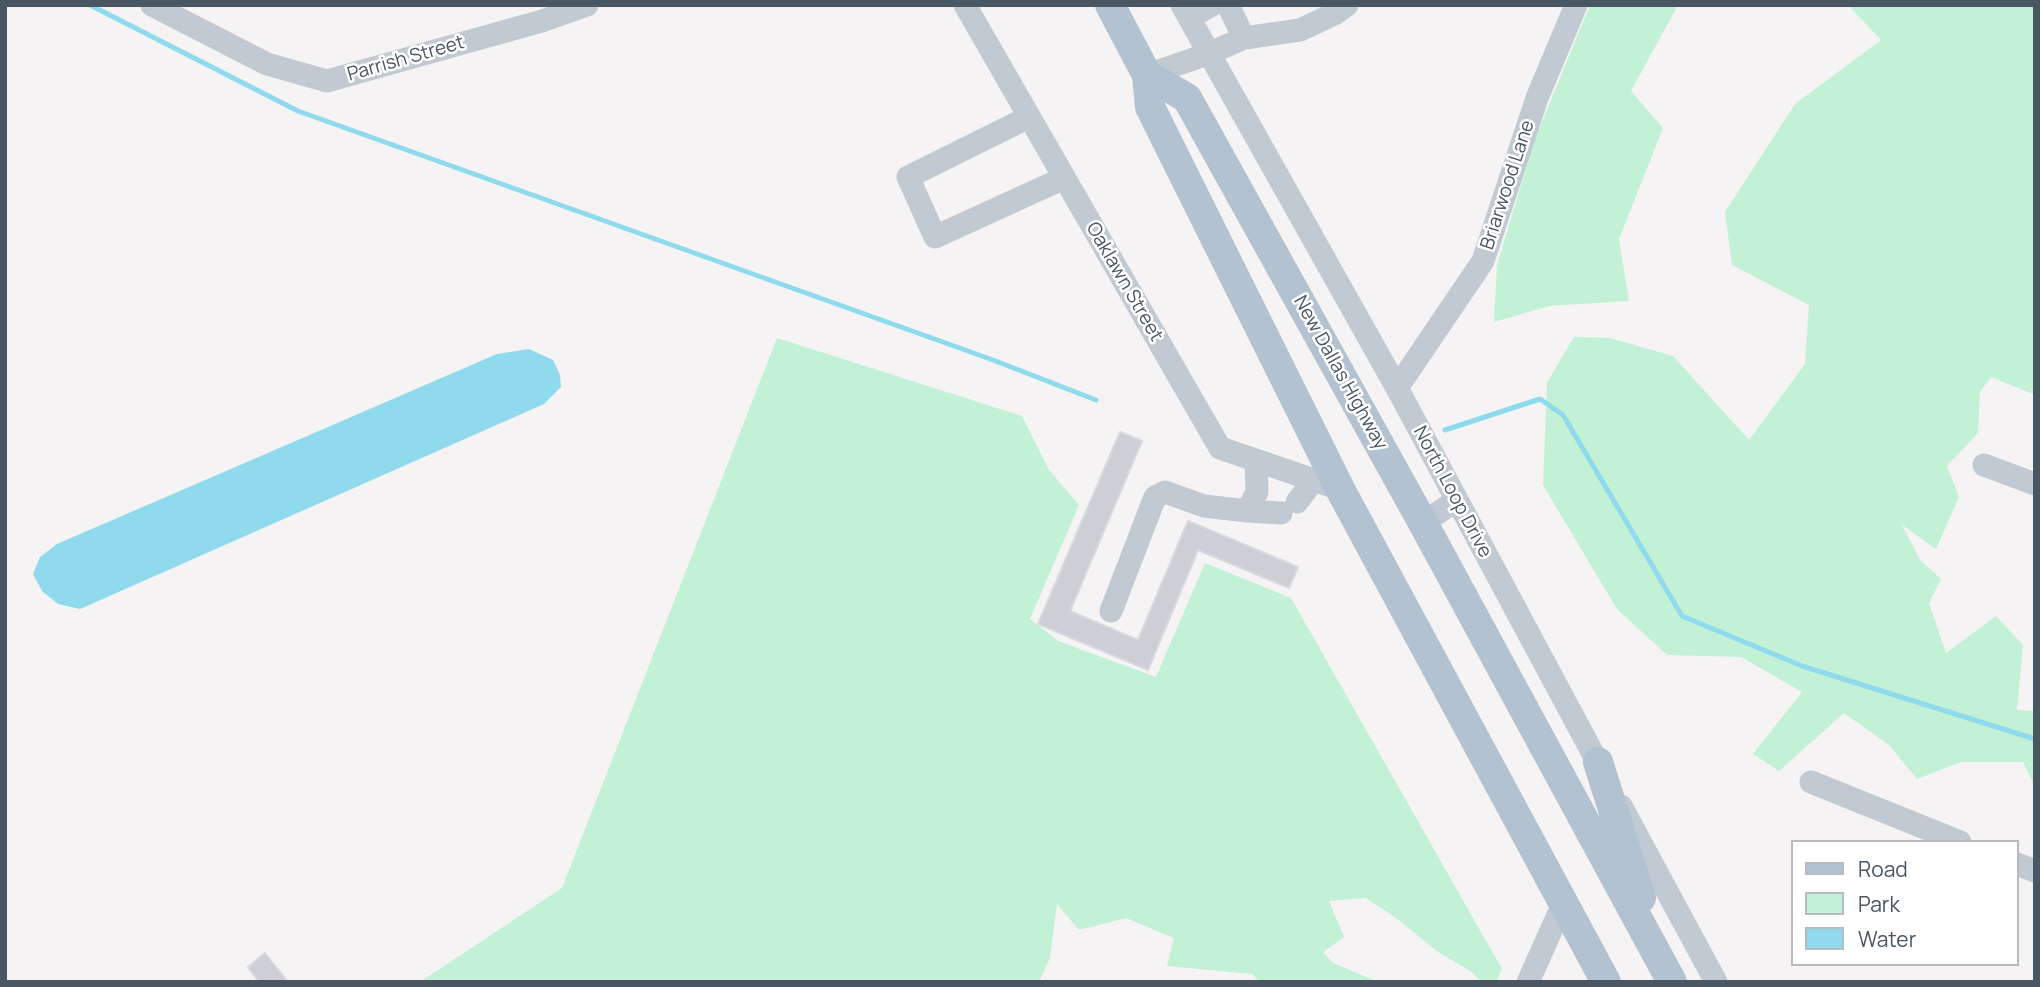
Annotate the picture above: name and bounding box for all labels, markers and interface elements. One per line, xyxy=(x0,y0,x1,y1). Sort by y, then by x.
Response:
street label: Parrish Street xyxy=(345,31,467,87)
street label: Briarwood Lane xyxy=(1476,117,1540,253)
street label: Oaklawn Street xyxy=(1081,218,1167,346)
street label: New Dallas Highway xyxy=(1288,292,1392,454)
street label: North Loop Drive xyxy=(1408,422,1496,562)
legend xyxy=(1792,840,2019,966)
text: Road xyxy=(1858,855,1908,883)
text: Park xyxy=(1858,890,1900,918)
text: Water xyxy=(1858,925,1916,953)

